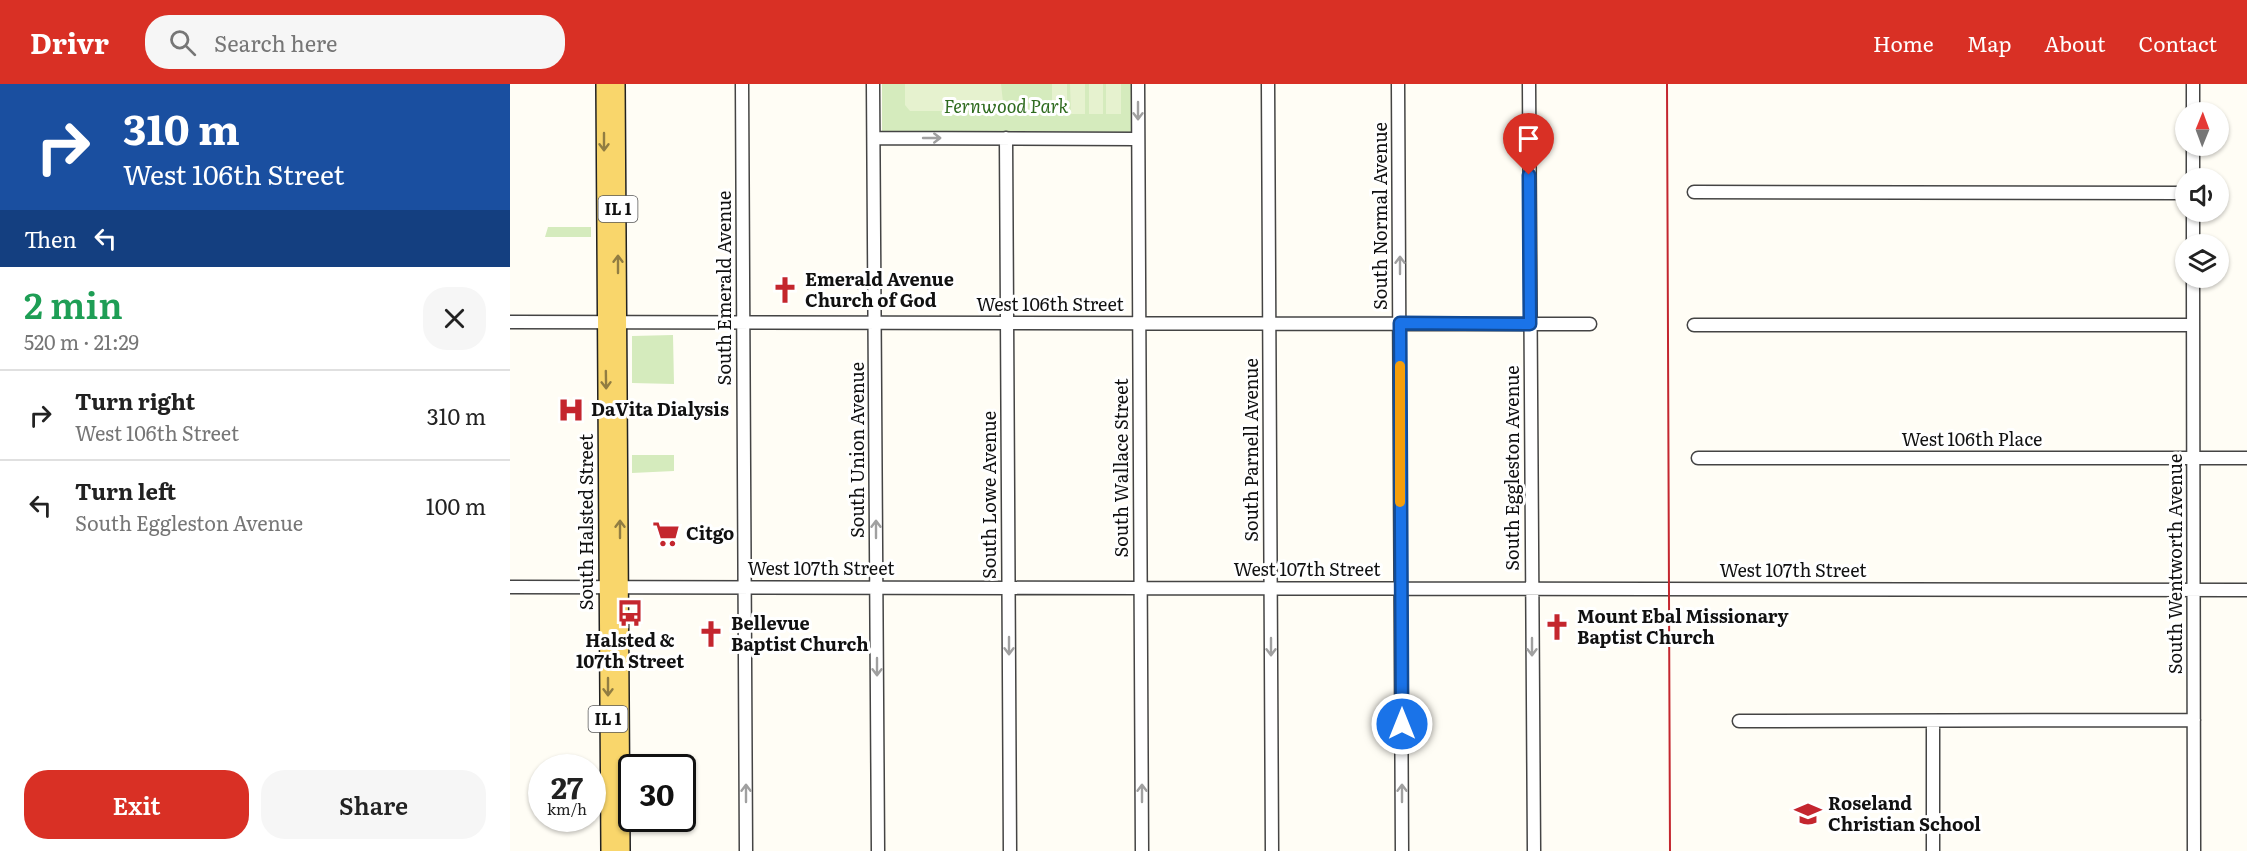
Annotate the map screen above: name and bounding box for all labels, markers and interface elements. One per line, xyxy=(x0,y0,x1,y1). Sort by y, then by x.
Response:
search box xyxy=(145,15,565,69)
text: Drivr xyxy=(30,21,109,63)
icon: search xyxy=(166,26,199,59)
text: Search here xyxy=(214,26,337,59)
text: Home xyxy=(1873,27,1934,58)
text: Map xyxy=(1967,27,2011,58)
text: About xyxy=(2044,27,2106,58)
text: Contact xyxy=(2139,27,2217,58)
park label: Fernwood Park xyxy=(944,92,1068,119)
text: 310 m xyxy=(123,96,240,158)
one-way arrow xyxy=(1132,101,1144,121)
north arrow xyxy=(2175,102,2229,156)
map controls xyxy=(2175,102,2229,288)
icon: right xyxy=(24,108,102,186)
pin xyxy=(1503,113,1554,175)
street label: South Normal Avenue xyxy=(1366,122,1393,310)
icon: arrive xyxy=(1512,122,1545,155)
one-way arrow xyxy=(598,132,610,152)
one-way arrow xyxy=(922,132,942,144)
text: West 106th Street xyxy=(123,153,344,193)
button: sound xyxy=(2175,168,2229,222)
street label: South Emerald Avenue xyxy=(710,191,737,385)
road number: IL 1 xyxy=(598,196,638,222)
text: Then xyxy=(24,222,77,255)
icon: left xyxy=(89,222,122,255)
button: layers xyxy=(2175,234,2229,288)
one-way arrow xyxy=(613,254,624,274)
one-way arrow xyxy=(1394,255,1406,275)
place label: Emerald Avenue Church of God xyxy=(805,265,954,313)
church icon: Emerald Avenue Church of God xyxy=(770,275,800,305)
text: 2 min xyxy=(24,277,123,330)
button: close xyxy=(423,287,486,350)
street label: West 106th Street xyxy=(976,290,1125,317)
text: 520 m · 21:29 xyxy=(24,326,139,356)
street label: South Parnell Avenue xyxy=(1237,358,1264,542)
street label: South Union Avenue xyxy=(843,362,870,538)
street label: South Eggleston Avenue xyxy=(1498,365,1525,571)
one-way arrow xyxy=(600,370,612,390)
street label: South Wallace Street xyxy=(1107,378,1134,557)
text: Turn right xyxy=(75,384,195,417)
hospital icon: DaVita Dialysis xyxy=(556,395,586,425)
place label: DaVita Dialysis xyxy=(591,395,729,422)
icon: right xyxy=(24,399,57,432)
text: 310 m xyxy=(427,399,486,432)
street label: South Lowe Avenue xyxy=(975,411,1002,579)
text: West 106th Street xyxy=(75,417,239,447)
street label: West 106th Place xyxy=(1902,425,2042,452)
street label: South Halsted Street xyxy=(572,433,599,610)
street label: South Wentworth Avenue xyxy=(2161,454,2188,674)
text: Turn left xyxy=(75,474,176,507)
icon: left xyxy=(24,489,57,522)
text: 100 m xyxy=(426,489,486,522)
text: South Eggleston Avenue xyxy=(75,507,303,537)
one-way arrow xyxy=(614,519,626,539)
supermarket icon: Citgo xyxy=(651,519,681,549)
place label: Citgo xyxy=(686,519,734,546)
one-way arrow xyxy=(870,520,882,540)
street label: West 107th Street xyxy=(747,554,895,581)
street label: West 107th Street xyxy=(1233,555,1381,582)
street label: West 107th Street xyxy=(1719,556,1867,583)
bus stop icon: Halsted & 107th Street xyxy=(615,598,645,628)
place label: Mount Ebal Missionary Baptist Church xyxy=(1577,602,1789,650)
place label: Bellevue Baptist Church xyxy=(731,609,869,657)
church icon: Mount Ebal Missionary Baptist Church xyxy=(1542,612,1572,642)
church icon: Bellevue Baptist Church xyxy=(696,619,726,649)
place label: Halsted & 107th Street xyxy=(576,626,684,674)
one-way arrow xyxy=(1003,636,1015,656)
one-way arrow xyxy=(1265,636,1277,656)
one-way arrow xyxy=(1526,637,1538,657)
one-way arrow xyxy=(871,657,883,677)
one-way arrow xyxy=(602,677,614,697)
position arrow xyxy=(1370,692,1434,756)
road number: IL 1 xyxy=(588,706,628,732)
speed limit sign: 30 xyxy=(618,754,696,832)
text: 27 xyxy=(551,764,583,808)
button: Exit xyxy=(24,770,249,839)
button: Share xyxy=(261,770,486,839)
one-way arrow xyxy=(740,783,752,803)
one-way arrow xyxy=(1136,783,1148,803)
one-way arrow xyxy=(1396,783,1408,803)
place label: Roseland Christian School xyxy=(1828,789,1981,837)
text: km/h xyxy=(547,797,587,820)
school or university icon: Roseland Christian School xyxy=(1793,799,1823,829)

